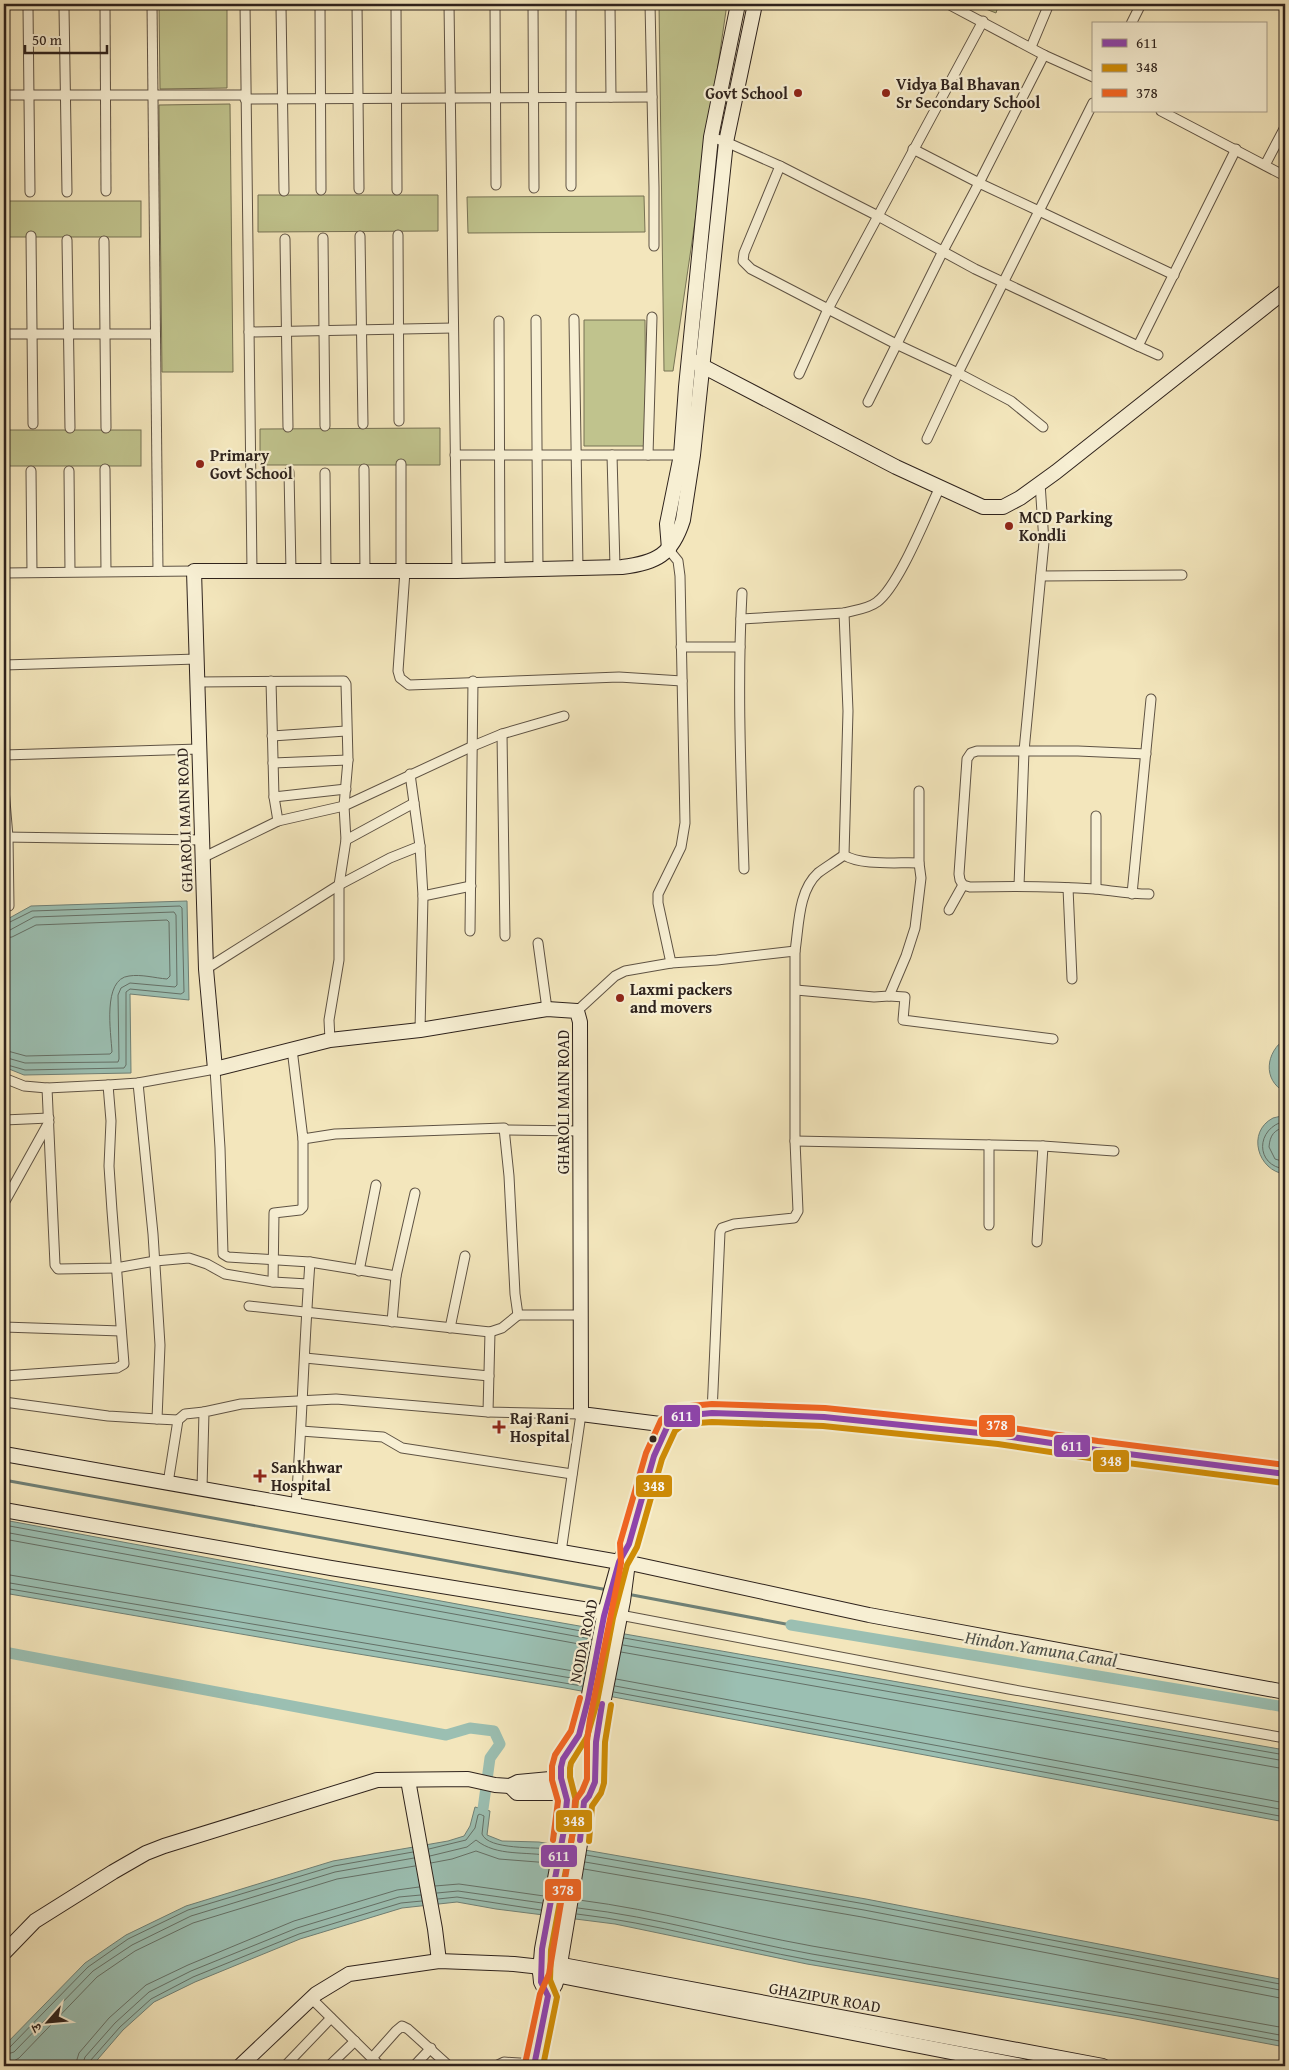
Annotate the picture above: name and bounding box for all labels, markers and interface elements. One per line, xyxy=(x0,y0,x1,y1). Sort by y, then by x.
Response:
scale bar xyxy=(25,22,108,54)
legend xyxy=(1092,22,1266,112)
text: 50 m xyxy=(32,29,63,50)
text: 611 xyxy=(1136,32,1158,53)
text: 348 xyxy=(1136,56,1158,77)
place label: Vidya Bal Bhavan Sr Secondary School xyxy=(896,72,1040,114)
place label: Govt School xyxy=(705,81,788,105)
text: 378 xyxy=(1136,82,1158,103)
marker: Govt School xyxy=(792,87,804,99)
marker: Vidya Bal Bhavan Sr Secondary School xyxy=(880,87,892,99)
place label: Primary Govt School xyxy=(210,443,293,485)
marker: Primary Govt School xyxy=(194,458,206,470)
place label: MCD Parking Kondli xyxy=(1019,505,1113,547)
marker: MCD Parking Kondli xyxy=(1003,520,1015,532)
street label: GHAROLI MAIN ROAD xyxy=(169,747,199,893)
place label: Laxmi packers and movers xyxy=(630,977,733,1019)
marker: Laxmi packers and movers xyxy=(614,992,626,1004)
street label: GHAROLI MAIN ROAD xyxy=(551,1029,575,1174)
line badge: 611 xyxy=(663,1404,701,1428)
place label: Raj Rani Hospital xyxy=(510,1406,570,1448)
text: 611 xyxy=(671,1406,693,1426)
line badge: 378 xyxy=(978,1414,1016,1438)
text: 378 xyxy=(986,1415,1008,1435)
marker: Raj Rani Hospital xyxy=(492,1420,506,1434)
unlabelled marker xyxy=(648,1434,658,1444)
line badge: 611 xyxy=(1053,1434,1091,1458)
text: 611 xyxy=(1061,1436,1083,1456)
line badge: 348 xyxy=(1092,1449,1130,1473)
text: 348 xyxy=(1100,1451,1122,1471)
place label: Sankhwar Hospital xyxy=(271,1455,343,1497)
marker: Sankhwar Hospital xyxy=(253,1469,267,1483)
line badge: 348 xyxy=(635,1474,673,1498)
text: 348 xyxy=(643,1476,665,1496)
street label: NOIDA ROAD xyxy=(562,1596,604,1685)
water label: Hindon Yamuna Canal xyxy=(962,1623,1120,1674)
line badge: 348 xyxy=(555,1809,593,1833)
text: 348 xyxy=(563,1811,585,1831)
line badge: 611 xyxy=(540,1844,578,1868)
text: 611 xyxy=(548,1846,570,1866)
line badge: 378 xyxy=(544,1878,582,1902)
text: 378 xyxy=(552,1880,574,1900)
street label: GHAZIPUR ROAD xyxy=(767,1975,883,2019)
north arrow xyxy=(22,1998,72,2048)
text: उ xyxy=(25,2019,47,2037)

